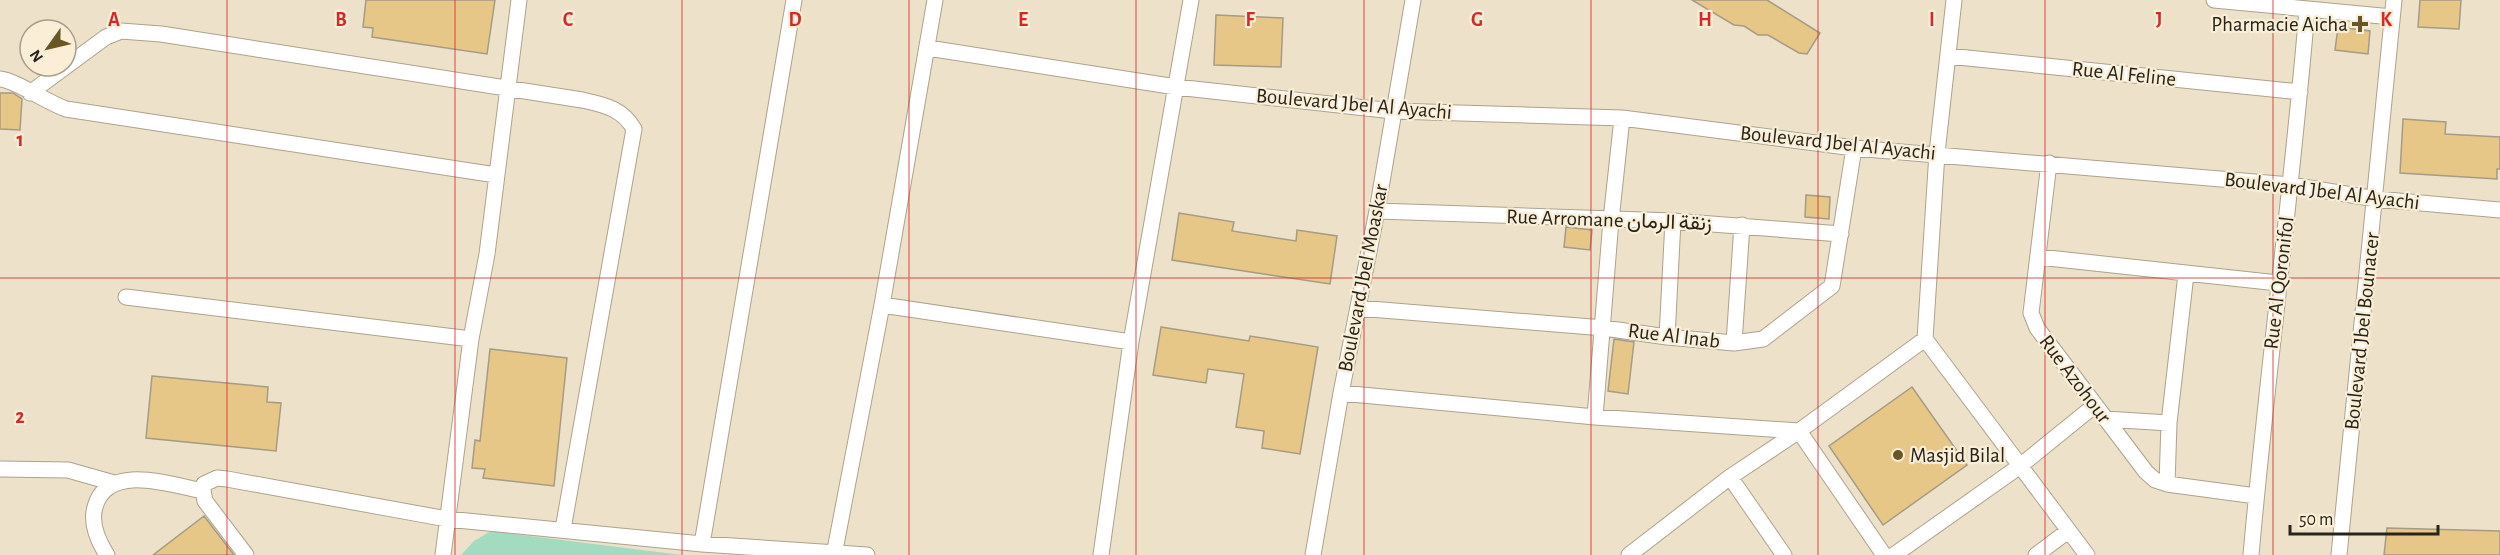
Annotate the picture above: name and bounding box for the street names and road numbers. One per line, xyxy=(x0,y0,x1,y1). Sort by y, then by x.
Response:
street label: Rue Al Feline xyxy=(2071,58,2177,90)
street label: Boulevard Jbel Al Ayachi xyxy=(1255,85,1453,123)
street label: Boulevard Jbel Al Ayachi xyxy=(1739,122,1937,164)
street label: Boulevard Jbel Al Ayachi xyxy=(2223,169,2421,213)
street label: Boulevard Jbel Moaskar xyxy=(1334,182,1392,374)
street label: Rue Arromane زنقة الرمان xyxy=(1506,206,1712,236)
street label: Rue Al Qoronifol xyxy=(2260,215,2298,351)
street label: Boulevard Jbel Bounacer xyxy=(2341,231,2383,431)
street label: Rue Al Inab xyxy=(1627,320,1721,352)
street label: Rue Azohour xyxy=(2035,331,2115,427)

